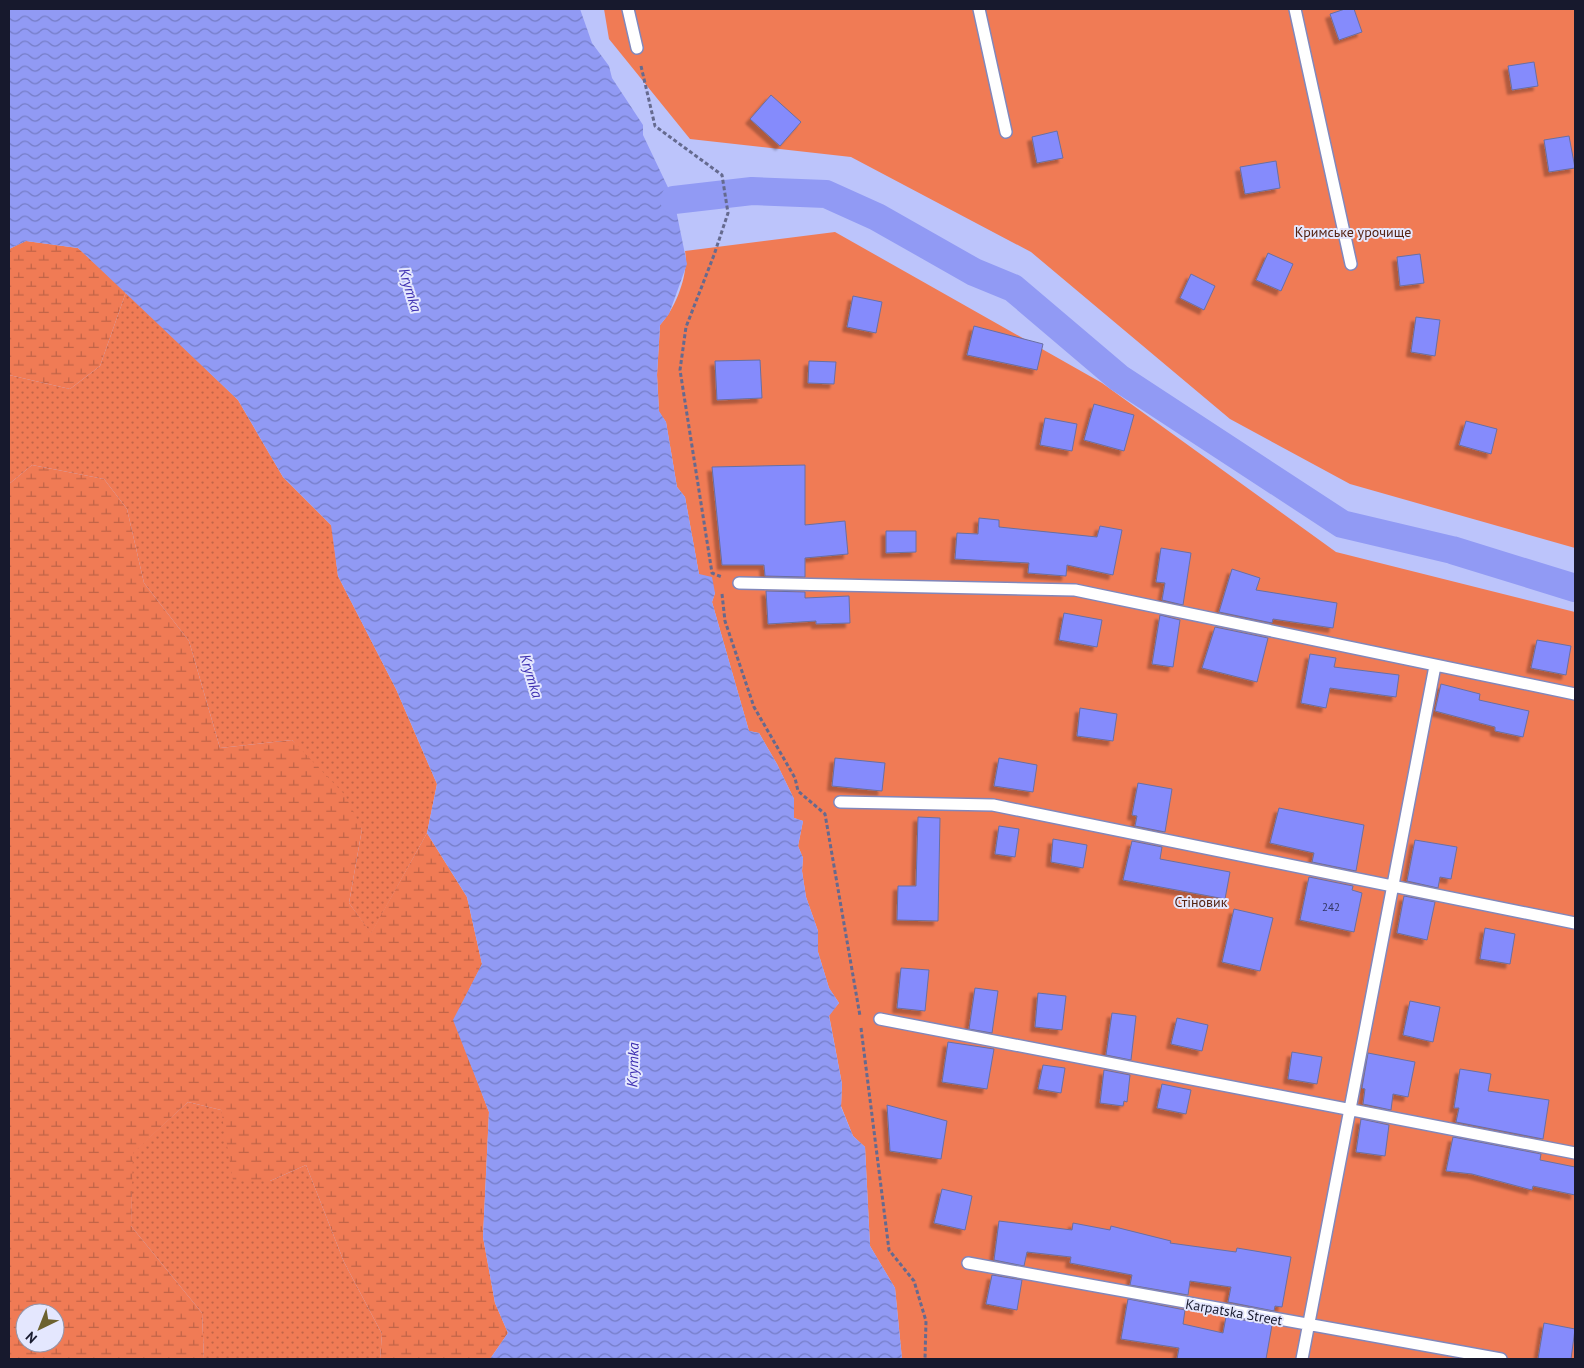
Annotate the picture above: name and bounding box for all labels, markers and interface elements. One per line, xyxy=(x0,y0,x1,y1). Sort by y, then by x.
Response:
park label: Кримське урочище xyxy=(1295,223,1411,241)
water label: Krymka xyxy=(395,266,426,315)
water label: Krymka xyxy=(516,652,547,701)
park label: Стіновик xyxy=(1175,893,1228,911)
house number: 242 xyxy=(1322,900,1340,914)
water label: Krymka xyxy=(622,1042,643,1088)
street label: Karpatska Street xyxy=(1184,1295,1284,1329)
north arrow xyxy=(15,1303,65,1353)
text: N xyxy=(22,1328,41,1347)

